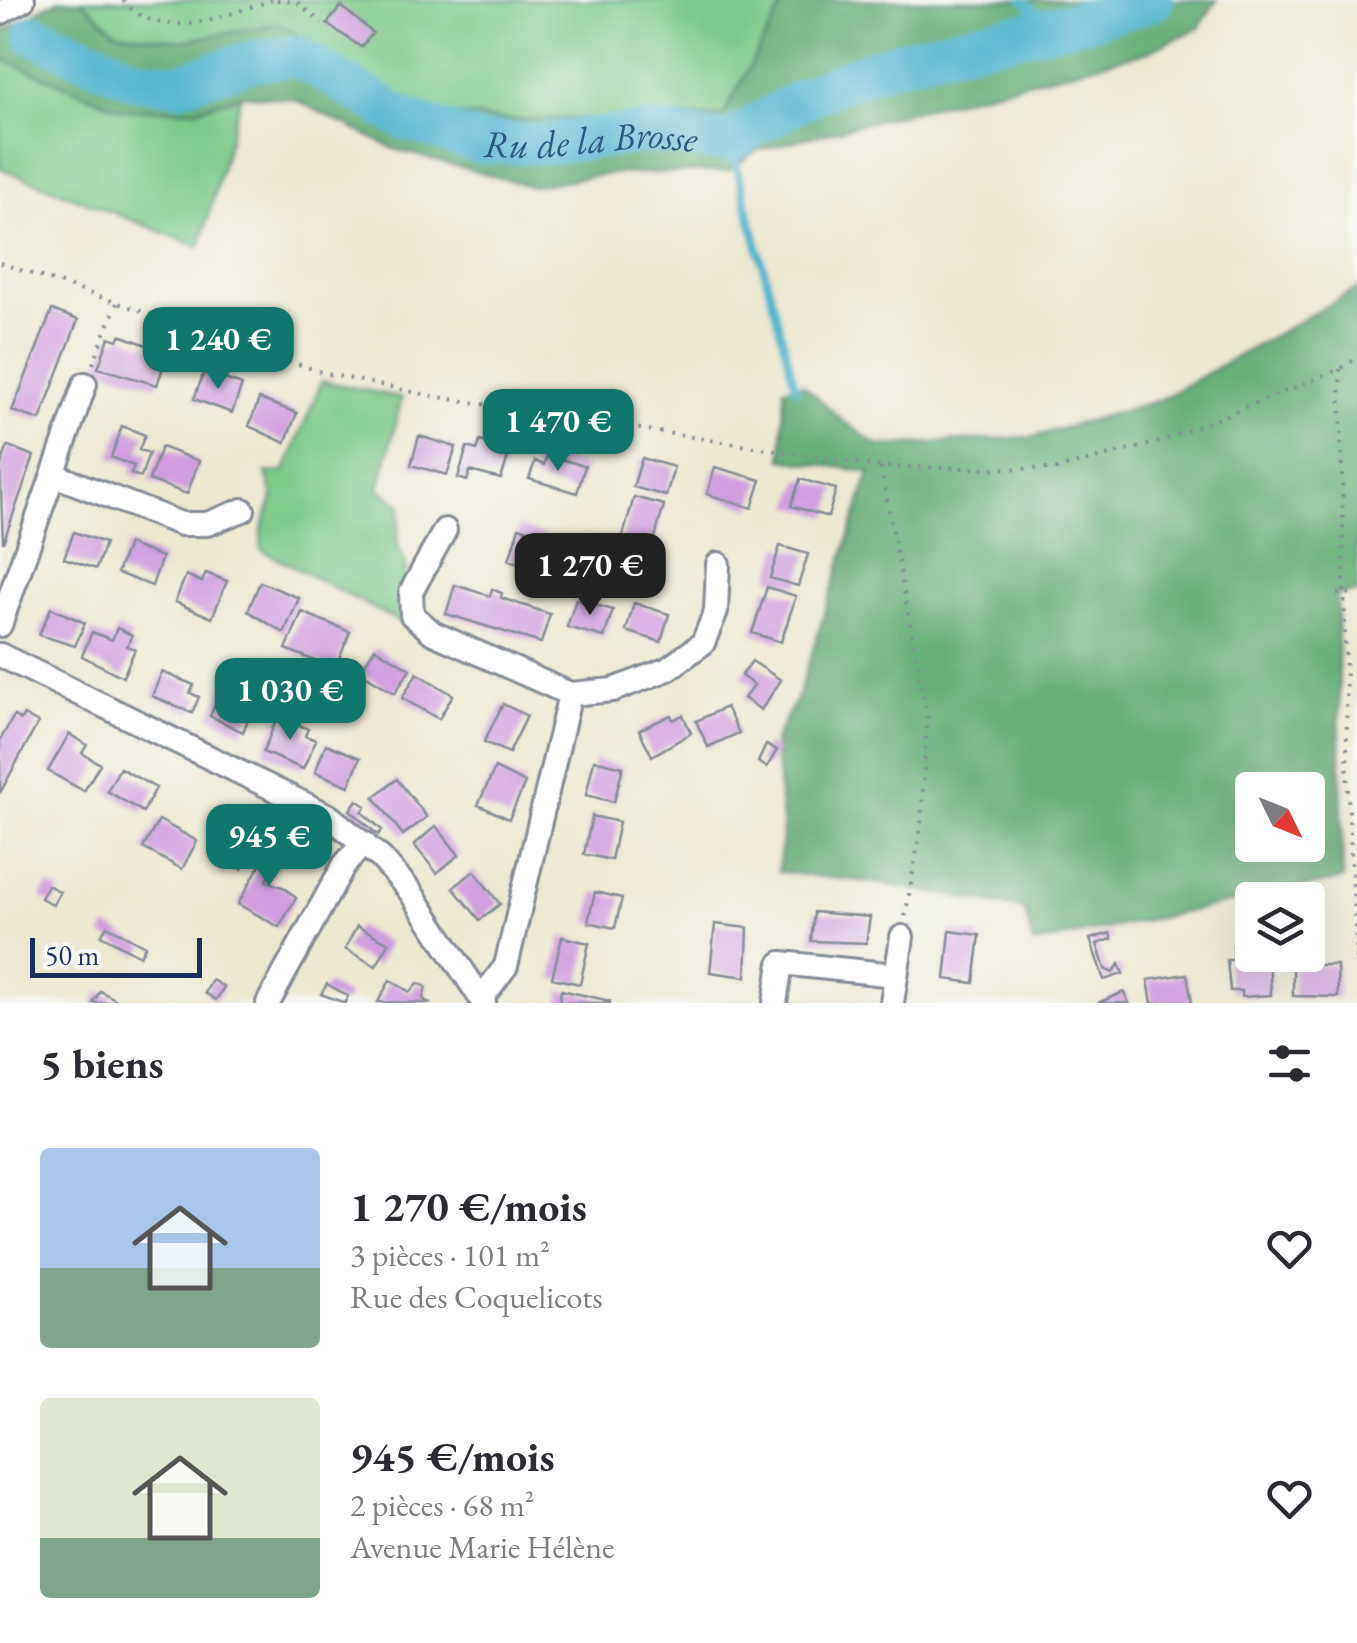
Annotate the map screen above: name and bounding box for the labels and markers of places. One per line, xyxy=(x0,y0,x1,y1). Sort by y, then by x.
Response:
pin: 1 240 € xyxy=(126,307,310,392)
pin: 1 470 € xyxy=(466,389,650,474)
pin: 1 270 € xyxy=(498,533,682,618)
pin: 1 030 € xyxy=(198,658,382,743)
pin: 945 € xyxy=(199,804,339,889)

